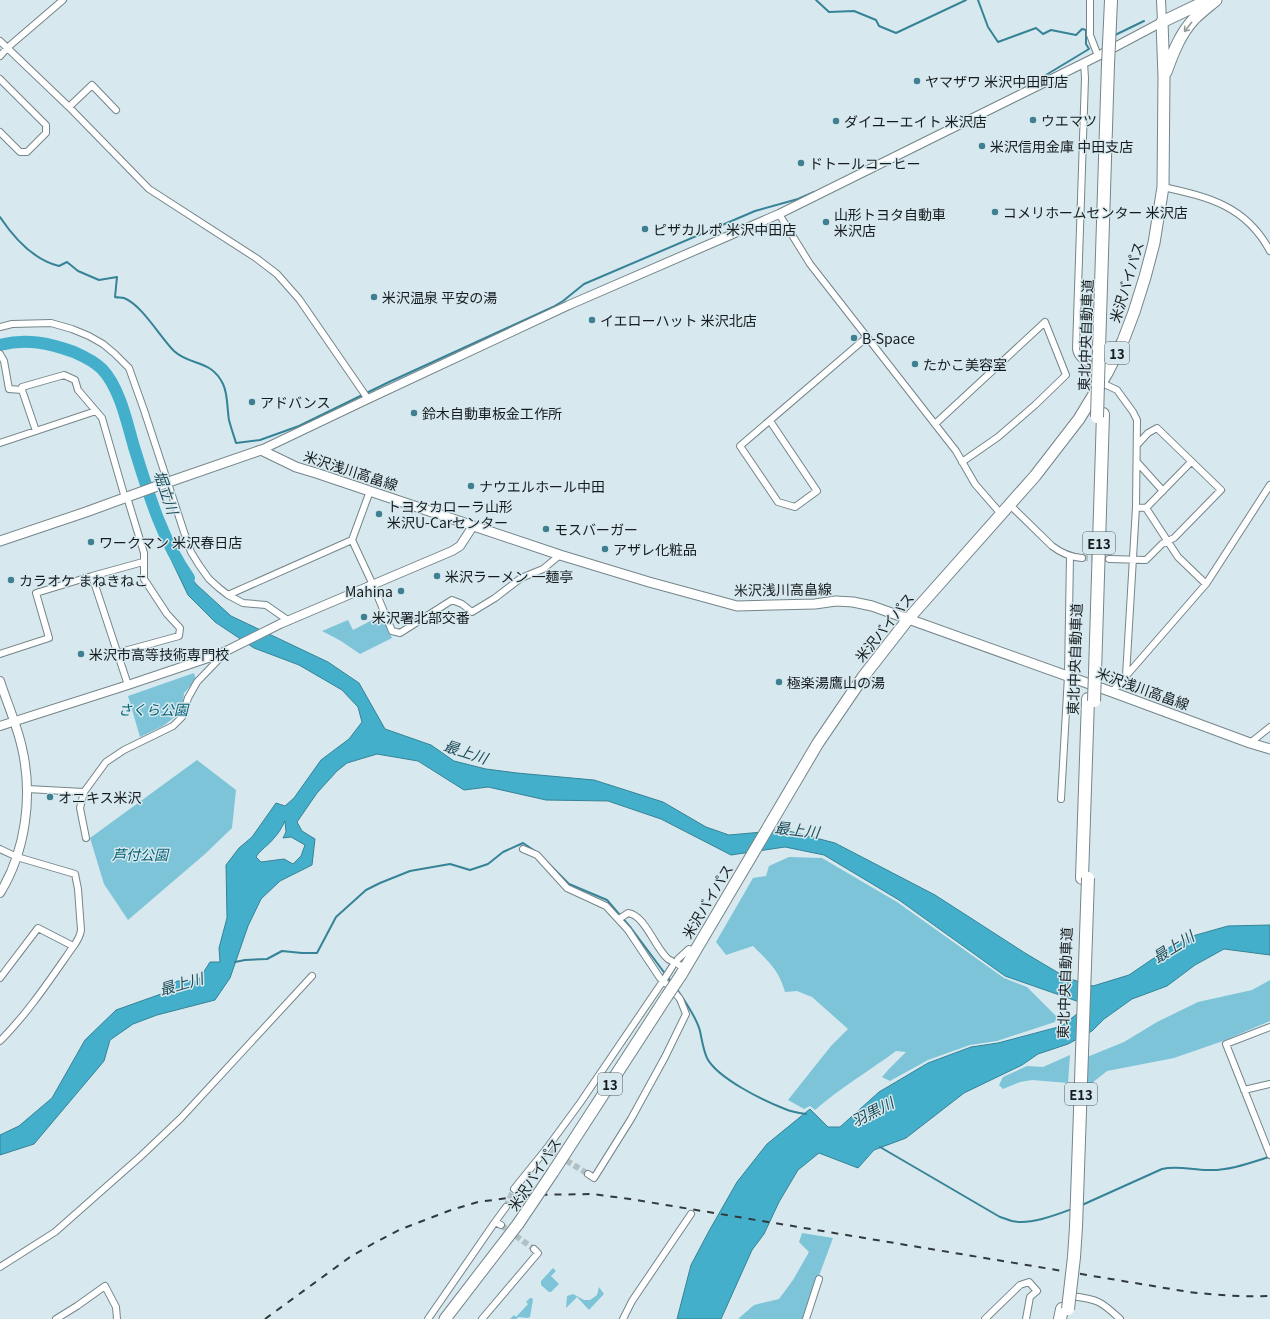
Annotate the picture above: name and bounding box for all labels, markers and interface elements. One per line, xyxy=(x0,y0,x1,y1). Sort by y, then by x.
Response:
one-way arrow xyxy=(1184,22,1192,33)
place label: ヤマザワ 米沢中田町店 xyxy=(925,71,1068,91)
marker: ヤマザワ 米沢中田町店 xyxy=(912,76,922,86)
place label: ウエマツ xyxy=(1041,110,1097,130)
place label: ダイユーエイト 米沢店 xyxy=(844,111,987,131)
marker: ウエマツ xyxy=(1028,115,1038,125)
marker: ダイユーエイト 米沢店 xyxy=(831,116,841,126)
place label: 米沢信用金庫 中田支店 xyxy=(990,136,1133,156)
marker: 米沢信用金庫 中田支店 xyxy=(977,141,987,151)
place label: ドトールコーヒー xyxy=(809,153,921,173)
marker: ドトールコーヒー xyxy=(796,158,806,168)
place label: コメリホームセンター 米沢店 xyxy=(1003,202,1188,222)
place label: 山形トヨタ自動車 米沢店 xyxy=(834,204,946,240)
marker: コメリホームセンター 米沢店 xyxy=(990,207,1000,217)
marker: 山形トヨタ自動車 米沢店 xyxy=(821,217,831,227)
place label: ピザカルポ 米沢中田店 xyxy=(653,219,796,239)
marker: ピザカルポ 米沢中田店 xyxy=(640,224,650,234)
street label: 米沢バイパス xyxy=(1104,239,1148,325)
street label: 東北中央自動車道 xyxy=(1073,279,1097,391)
place label: 米沢温泉 平安の湯 xyxy=(382,287,497,307)
marker: 米沢温泉 平安の湯 xyxy=(369,292,379,302)
place label: イエローハット 米沢北店 xyxy=(600,310,757,330)
marker: イエローハット 米沢北店 xyxy=(587,315,597,325)
place label: B-Space xyxy=(862,328,915,348)
marker: B-Space xyxy=(849,333,859,343)
road number: 13 xyxy=(1105,342,1129,364)
place label: たかこ美容室 xyxy=(923,354,1007,374)
marker: たかこ美容室 xyxy=(910,359,920,369)
place label: アドバンス xyxy=(260,392,330,412)
marker: アドバンス xyxy=(247,397,257,407)
place label: 鈴木自動車板金工作所 xyxy=(422,403,562,423)
marker: 鈴木自動車板金工作所 xyxy=(409,408,419,418)
street label: 米沢浅川高畠線 xyxy=(301,445,401,495)
water label: 堀立川 xyxy=(150,467,185,519)
place label: ナウエルホール中田 xyxy=(479,476,605,496)
marker: ナウエルホール中田 xyxy=(466,481,476,491)
place label: トヨタカローラ山形 米沢U-Carセンター xyxy=(387,496,513,532)
marker: トヨタカローラ山形 米沢U-Carセンター xyxy=(374,509,384,519)
place label: モスバーガー xyxy=(554,519,638,539)
marker: モスバーガー xyxy=(541,524,551,534)
place label: ワークマン 米沢春日店 xyxy=(99,532,242,552)
road number: E13 xyxy=(1083,532,1115,554)
marker: ワークマン 米沢春日店 xyxy=(86,537,96,547)
place label: アザレ化粧品 xyxy=(613,539,697,559)
marker: アザレ化粧品 xyxy=(600,544,610,554)
place label: 米沢ラーメン 一麺亭 xyxy=(445,566,574,586)
place label: カラオケ まねきねこ xyxy=(19,570,148,590)
marker: 米沢ラーメン 一麺亭 xyxy=(432,571,442,581)
marker: カラオケ まねきねこ xyxy=(6,575,16,585)
street label: 米沢浅川高畠線 xyxy=(734,578,832,600)
place label: Mahina xyxy=(345,581,393,601)
marker: Mahina xyxy=(396,586,406,596)
street label: 米沢バイパス xyxy=(850,588,918,666)
street label: 東北中央自動車道 xyxy=(1062,603,1086,715)
place label: 米沢署北部交番 xyxy=(372,607,470,627)
marker: 米沢署北部交番 xyxy=(359,612,369,622)
place label: 米沢市高等技術専門校 xyxy=(89,644,229,664)
marker: 米沢市高等技術専門校 xyxy=(76,649,86,659)
street label: 米沢浅川高畠線 xyxy=(1094,662,1192,714)
place label: 極楽湯鷹山の湯 xyxy=(787,672,885,692)
marker: 極楽湯鷹山の湯 xyxy=(774,677,784,687)
park label: さくら公園 xyxy=(118,699,190,719)
water label: 最上川 xyxy=(441,734,493,769)
place label: オニキス米沢 xyxy=(58,787,142,807)
marker: オニキス米沢 xyxy=(45,792,55,802)
water label: 最上川 xyxy=(773,816,823,842)
park label: 芦付公園 xyxy=(112,844,170,864)
street label: 米沢バイパス xyxy=(677,860,737,942)
water label: 最上川 xyxy=(1148,924,1199,967)
street label: 東北中央自動車道 xyxy=(1052,927,1076,1039)
water label: 最上川 xyxy=(156,966,207,999)
road number: 13 xyxy=(598,1073,622,1095)
road number: E13 xyxy=(1065,1083,1097,1105)
water label: 羽黒川 xyxy=(847,1091,899,1131)
street label: 米沢バイパス xyxy=(503,1133,565,1215)

